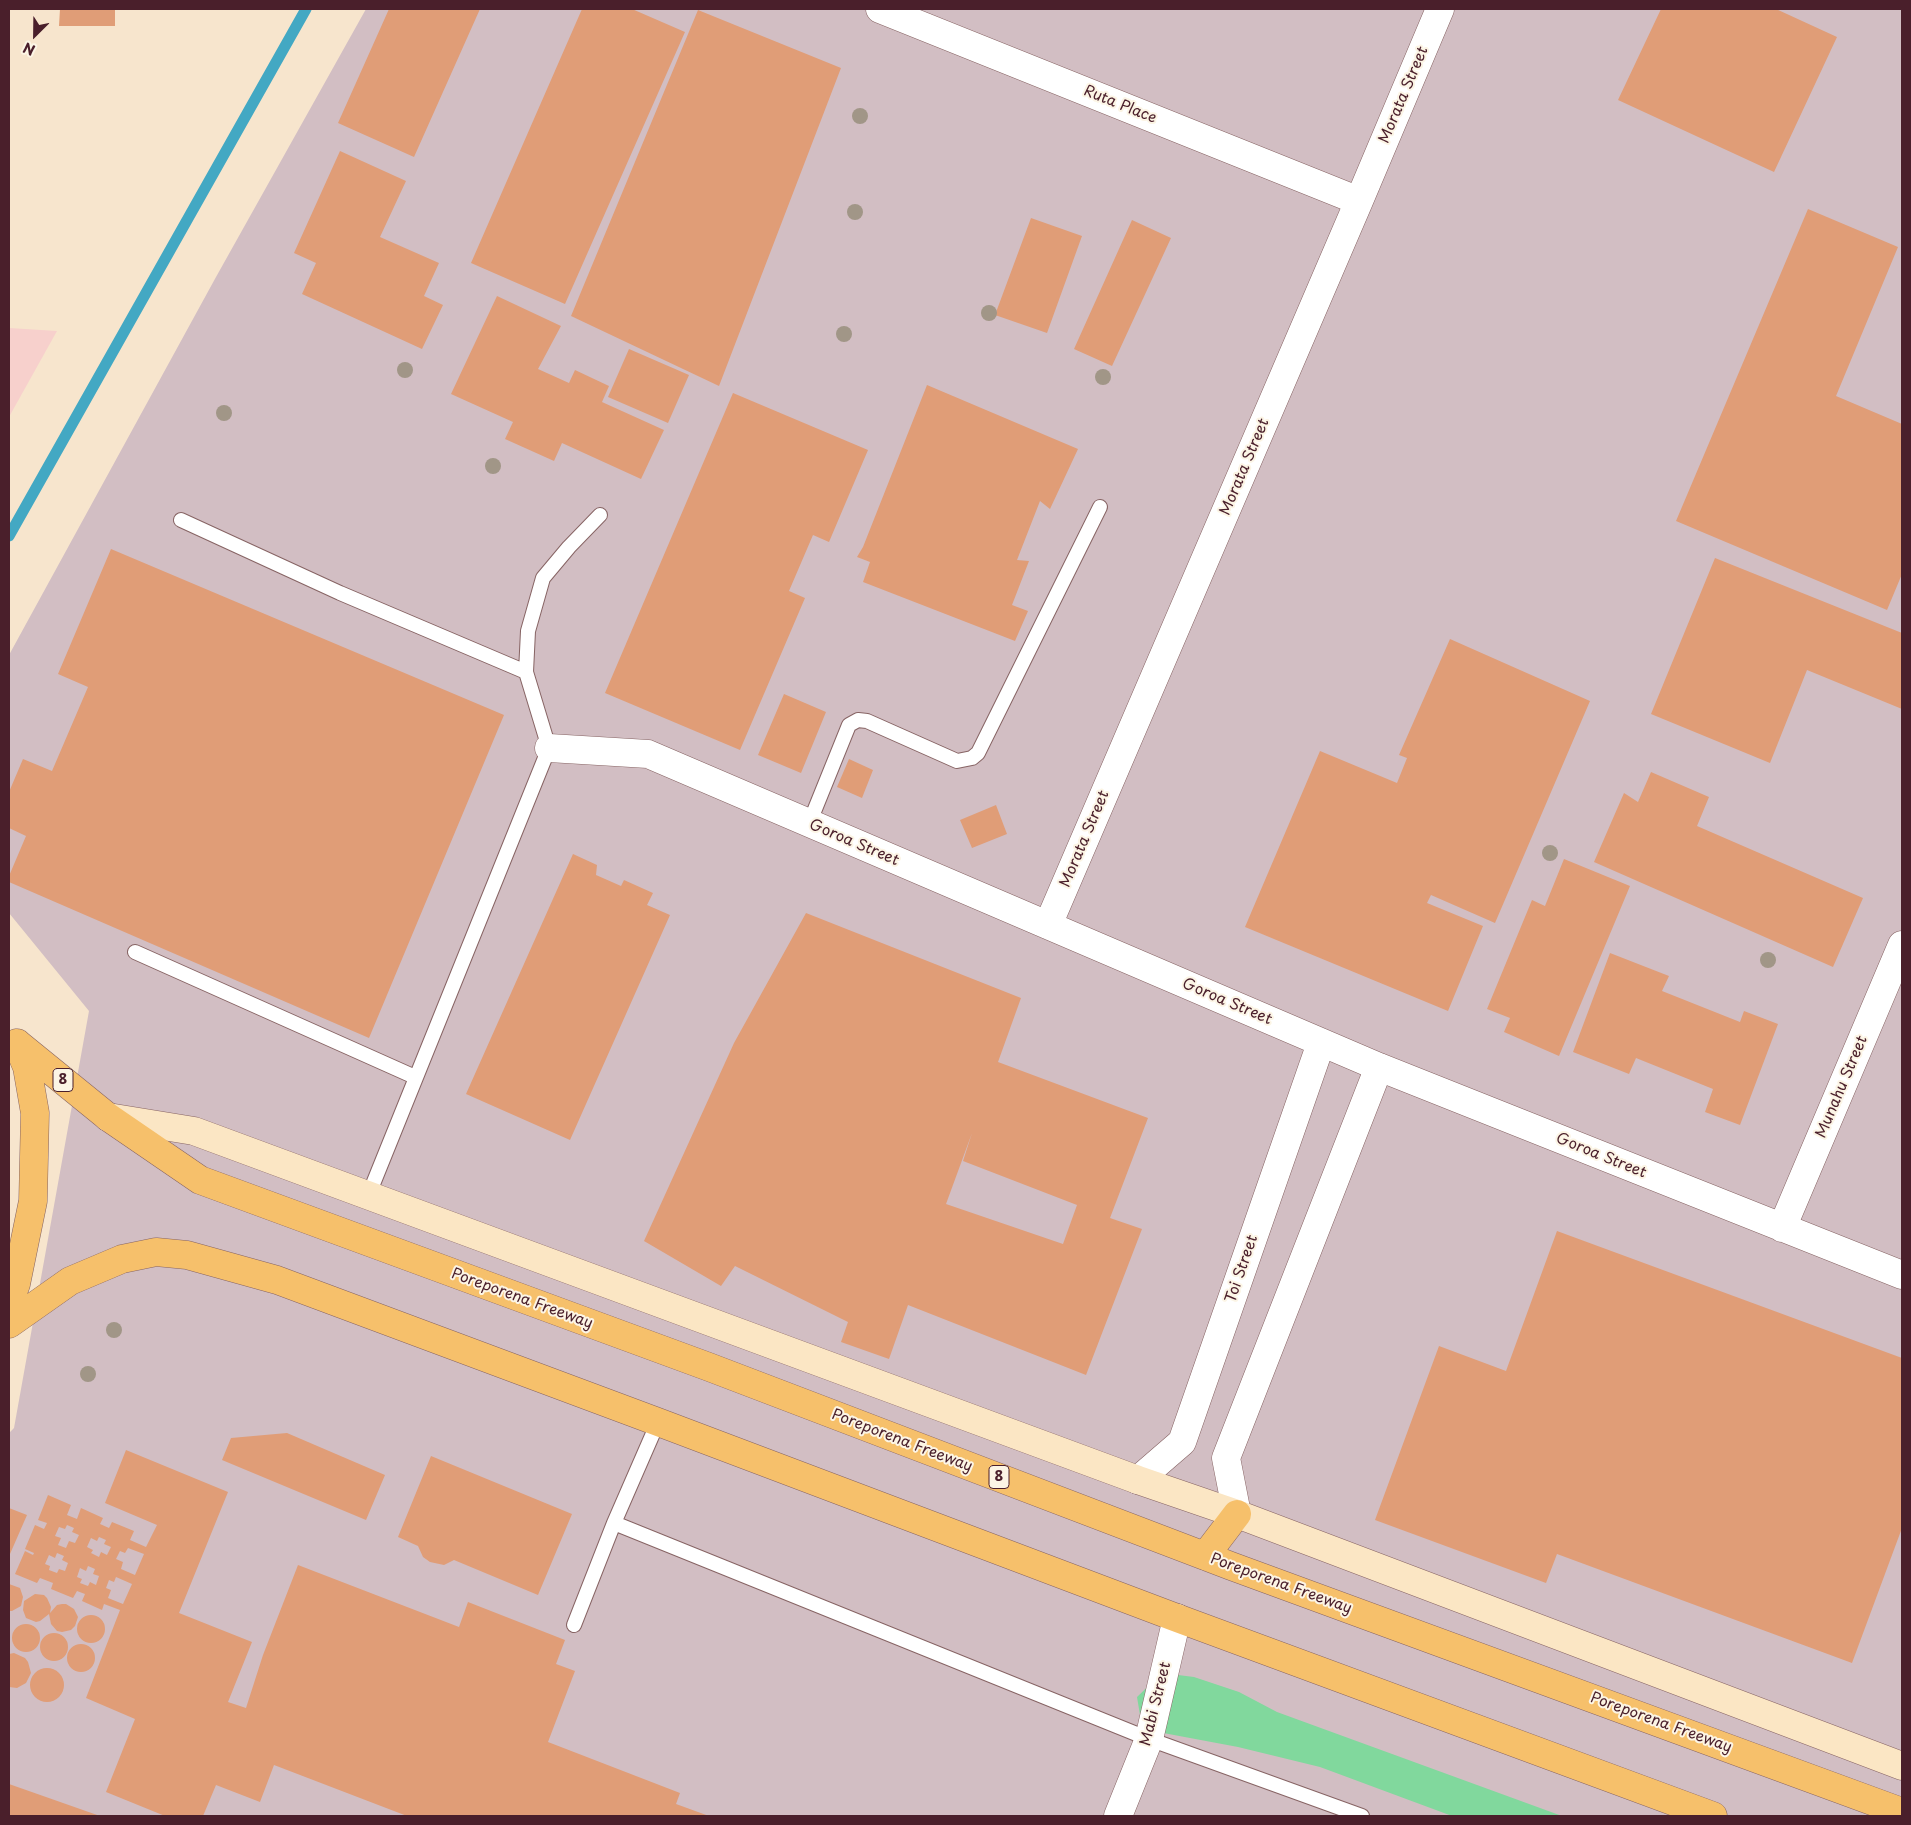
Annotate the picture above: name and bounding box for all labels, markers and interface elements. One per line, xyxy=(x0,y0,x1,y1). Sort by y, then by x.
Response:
north arrow xyxy=(10,10,60,60)
text: N xyxy=(20,37,38,61)
street label: Morata Street xyxy=(1376,44,1432,146)
street label: Ruta Place xyxy=(1081,82,1159,128)
street label: Morata Street xyxy=(1217,416,1273,518)
street label: Morata Street xyxy=(1057,788,1113,890)
street label: Goroa Street xyxy=(806,816,902,870)
street label: Goroa Street xyxy=(1179,975,1275,1029)
street label: Munahu Street xyxy=(1812,1033,1872,1141)
road number: 8 xyxy=(53,1068,73,1092)
street label: Goroa Street xyxy=(1553,1130,1649,1182)
street label: Toi Street xyxy=(1222,1233,1262,1305)
street label: Poreporena Freeway xyxy=(449,1265,595,1333)
street label: Poreporena Freeway xyxy=(829,1406,975,1476)
road number: 8 xyxy=(989,1465,1009,1488)
street label: Poreporena Freeway xyxy=(1208,1550,1354,1618)
street label: Mabi Street xyxy=(1137,1660,1175,1748)
street label: Poreporena Freeway xyxy=(1588,1689,1734,1757)

